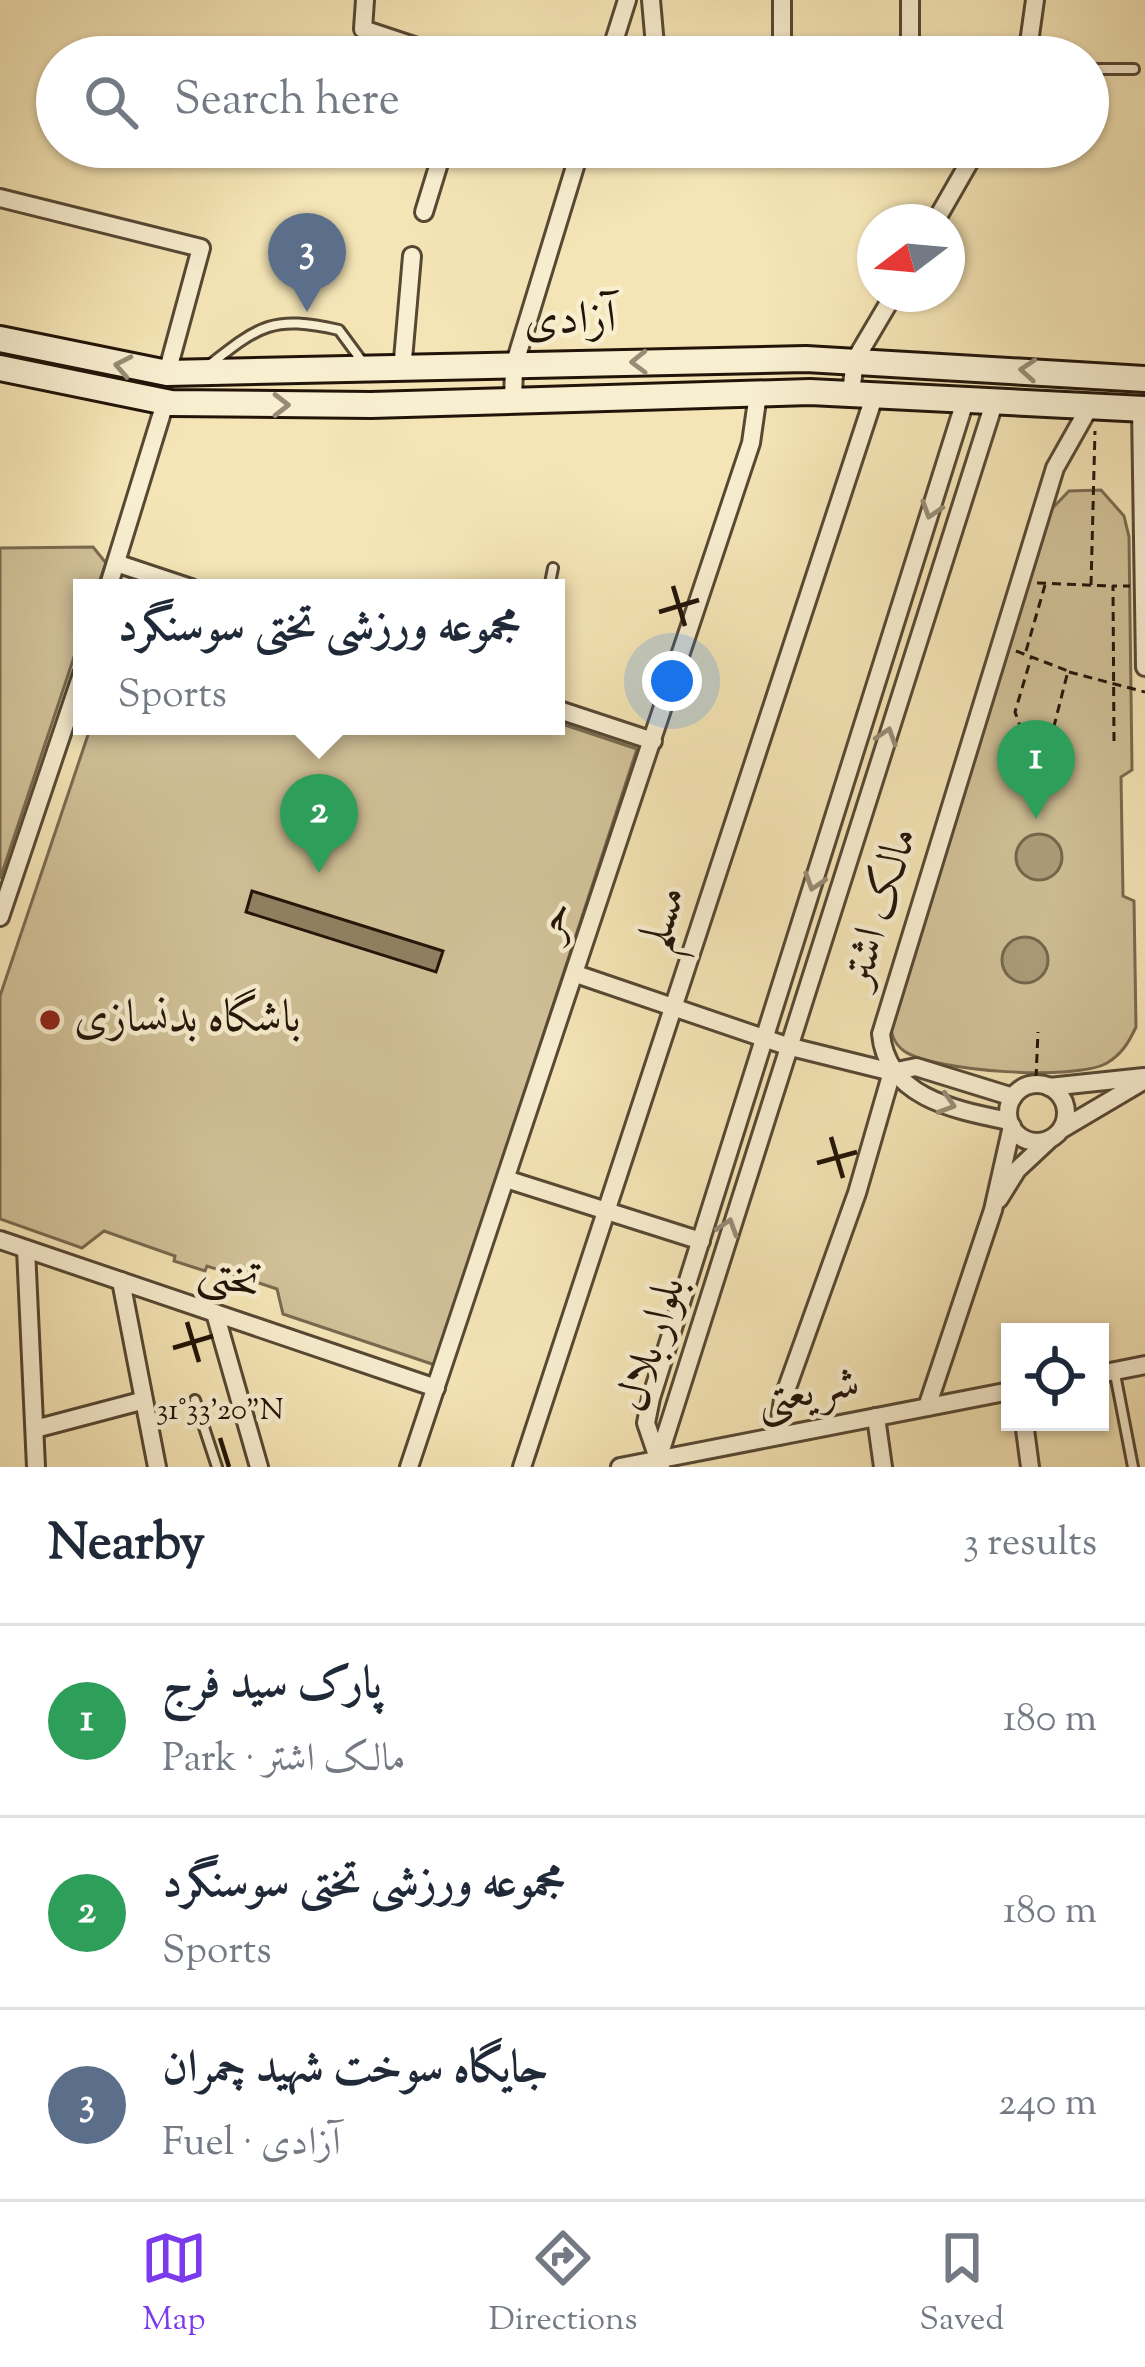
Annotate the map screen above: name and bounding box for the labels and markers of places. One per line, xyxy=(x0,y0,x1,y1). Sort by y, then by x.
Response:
pin: 3 xyxy=(268,213,346,312)
pin: 1 xyxy=(997,720,1075,819)
pin: 2 xyxy=(280,774,358,873)
place label: باشگاه بدنسازی xyxy=(74,988,301,1053)
marker: باشگاه بدنسازی xyxy=(37,1007,63,1033)

